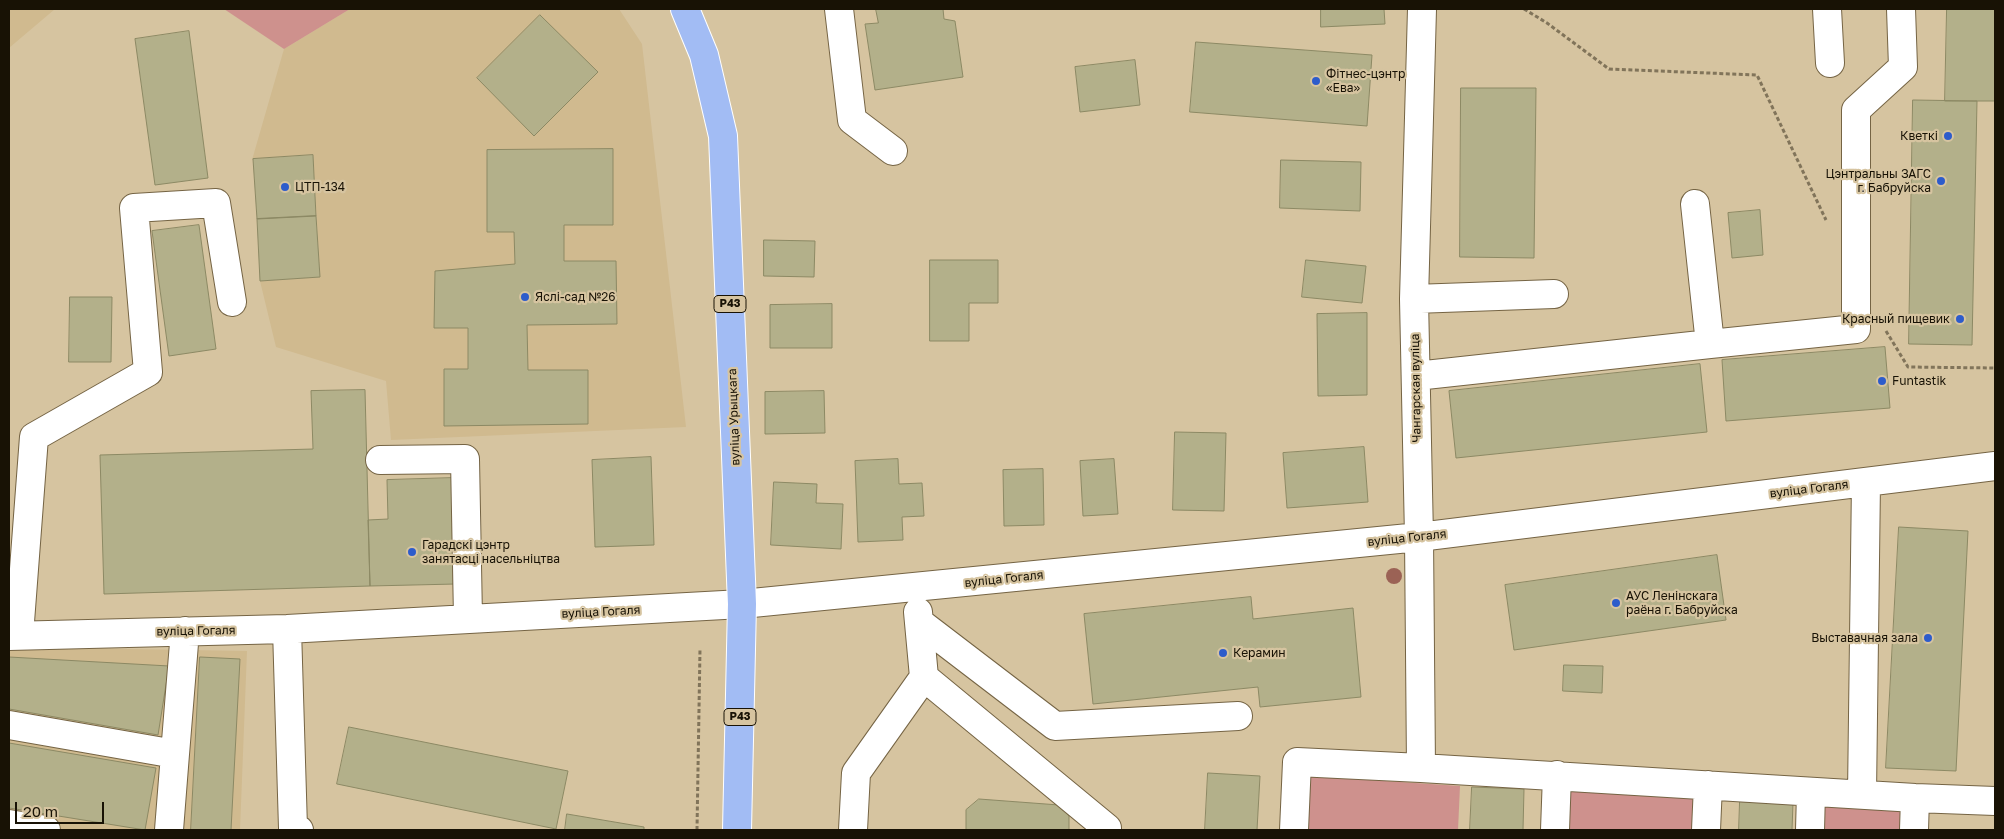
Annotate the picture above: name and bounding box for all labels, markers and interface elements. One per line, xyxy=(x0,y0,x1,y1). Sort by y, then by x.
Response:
place label: Фітнес-цэнтр «Ева» xyxy=(1326,67,1405,95)
marker: Фітнес-цэнтр «Ева» xyxy=(1310,75,1322,87)
place label: Кветкі xyxy=(1900,129,1938,143)
marker: Кветкі xyxy=(1942,130,1954,142)
place label: Цэнтральны ЗАГС г. Бабруйска xyxy=(1826,167,1931,195)
marker: Цэнтральны ЗАГС г. Бабруйска xyxy=(1935,175,1947,187)
place label: ЦТП-134 xyxy=(295,180,345,194)
marker: ЦТП-134 xyxy=(279,181,291,193)
place label: Яслі-сад №26 xyxy=(535,290,615,304)
marker: Яслі-сад №26 xyxy=(519,291,531,303)
road number: Р43 xyxy=(714,296,746,312)
place label: Красный пищевик xyxy=(1842,312,1950,326)
marker: Красный пищевик xyxy=(1954,313,1966,325)
street label: Чангарская вуліца xyxy=(1408,333,1424,443)
street label: вуліца Урыцкага xyxy=(725,368,743,466)
place label: Funtastik xyxy=(1892,374,1946,388)
marker: Funtastik xyxy=(1876,375,1888,387)
street label: вуліца Гогаля xyxy=(1769,477,1849,501)
street label: вуліца Гогаля xyxy=(1367,527,1447,549)
place label: Гарадскі цэнтр занятасці насельніцтва xyxy=(422,538,560,566)
marker: Гарадскі цэнтр занятасці насельніцтва xyxy=(406,546,418,558)
street label: вуліца Гогаля xyxy=(964,568,1044,590)
place label: АУС Ленінскага раёна г. Бабруйска xyxy=(1626,589,1738,617)
marker: АУС Ленінскага раёна г. Бабруйска xyxy=(1610,597,1622,609)
street label: вуліца Гогаля xyxy=(561,603,641,621)
street label: вуліца Гогаля xyxy=(156,623,236,639)
place label: Выставачная зала xyxy=(1811,631,1918,645)
marker: Выставачная зала xyxy=(1922,632,1934,644)
place label: Керамин xyxy=(1233,646,1286,660)
marker: Керамин xyxy=(1217,647,1229,659)
road number: Р43 xyxy=(724,709,756,726)
scale bar xyxy=(18,792,106,824)
text: 20 m xyxy=(23,802,58,820)

